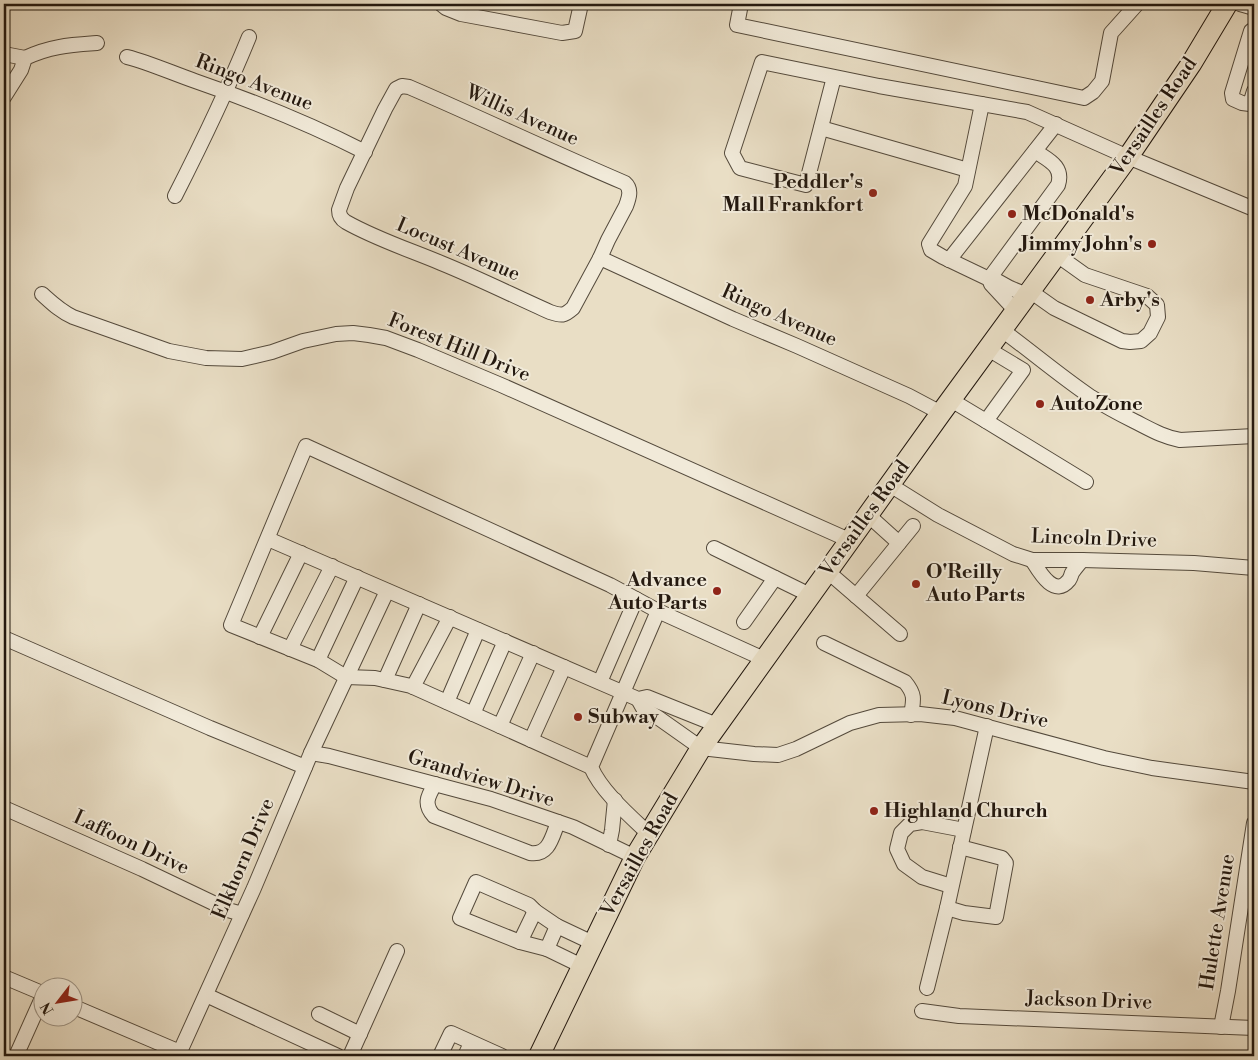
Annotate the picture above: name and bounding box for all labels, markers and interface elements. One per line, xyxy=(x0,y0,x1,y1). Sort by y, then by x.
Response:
street label: Ringo Avenue xyxy=(192,49,316,117)
street label: Versailles Road xyxy=(1104,52,1203,182)
street label: Willis Avenue xyxy=(461,80,582,152)
place label: Peddler's Mall Frankfort xyxy=(722,170,864,218)
marker: Peddler's Mall Frankfort xyxy=(867,187,879,199)
place label: McDonald's xyxy=(1022,202,1134,227)
marker: McDonald's xyxy=(1006,208,1018,220)
street label: Locust Avenue xyxy=(392,213,524,287)
place label: Jimmy John's xyxy=(1018,232,1142,257)
marker: Jimmy John's xyxy=(1146,238,1158,250)
street label: Ringo Avenue xyxy=(717,279,841,353)
place label: Arby's xyxy=(1099,288,1160,313)
marker: Arby's xyxy=(1084,294,1096,306)
street label: Forest Hill Drive xyxy=(384,308,534,388)
place label: AutoZone xyxy=(1049,392,1143,417)
marker: AutoZone xyxy=(1034,398,1046,410)
street label: Versailles Road xyxy=(814,455,916,583)
street label: Lincoln Drive xyxy=(1031,524,1157,554)
place label: O'Reilly Auto Parts xyxy=(925,560,1025,608)
place label: Advance Auto Parts xyxy=(607,568,707,616)
marker: O'Reilly Auto Parts xyxy=(910,578,922,590)
marker: Advance Auto Parts xyxy=(711,585,723,597)
street label: Lyons Drive xyxy=(939,686,1051,734)
place label: Subway xyxy=(588,705,660,730)
marker: Subway xyxy=(572,711,584,723)
street label: Grandview Drive xyxy=(404,745,558,813)
street label: Versailles Road xyxy=(595,788,685,922)
street label: Elkhorn Drive xyxy=(207,795,281,923)
place label: Highland Church xyxy=(884,799,1048,824)
street label: Laffoon Drive xyxy=(69,805,193,881)
marker: Highland Church xyxy=(868,805,880,817)
street label: Hulette Avenue xyxy=(1195,852,1241,992)
north arrow xyxy=(32,978,82,1028)
street label: Jackson Drive xyxy=(1024,986,1153,1016)
text: N xyxy=(37,999,58,1018)

